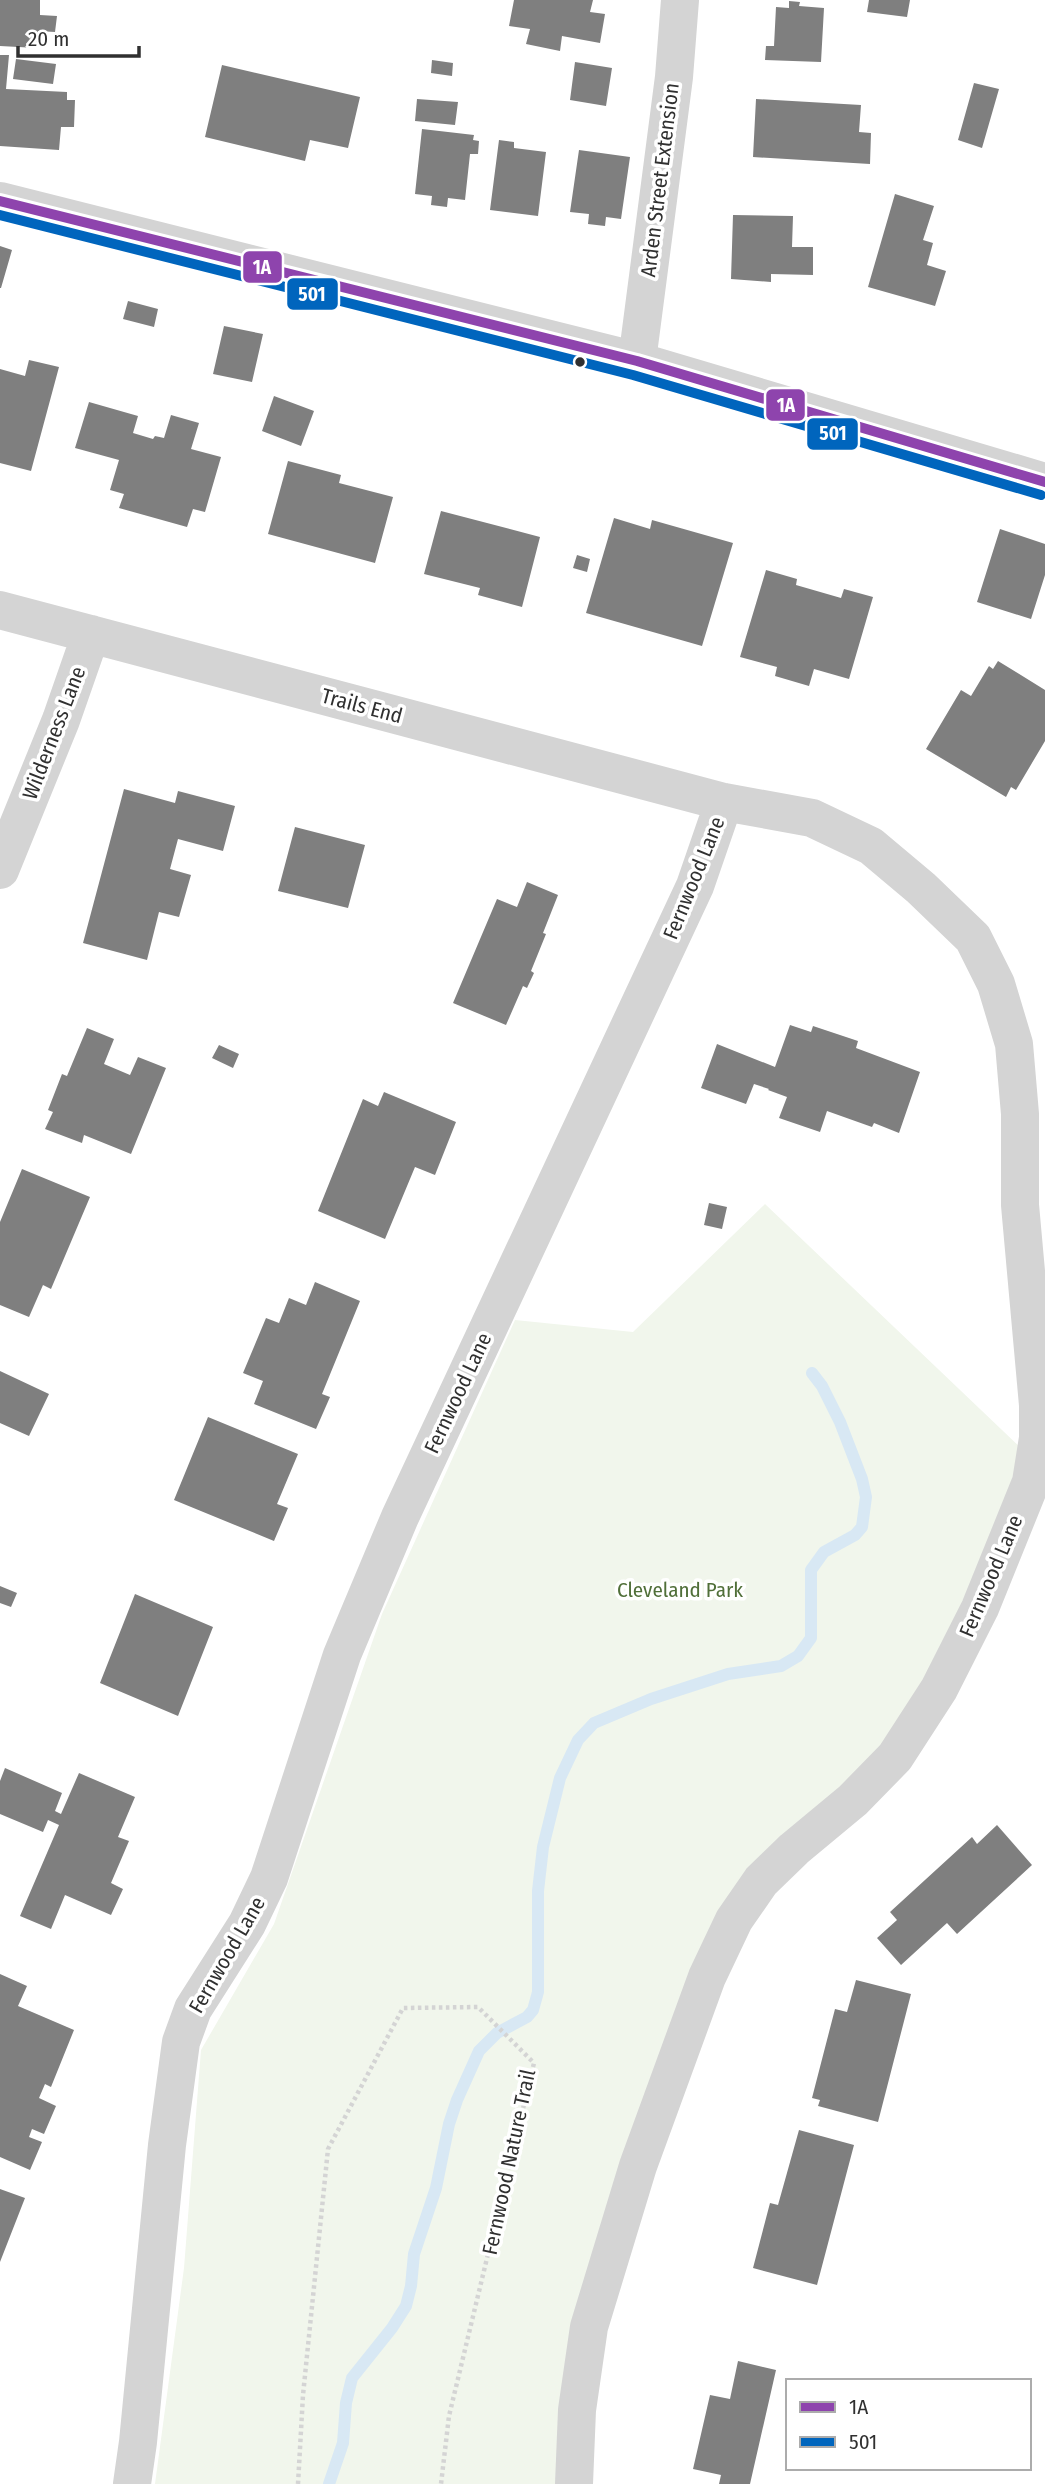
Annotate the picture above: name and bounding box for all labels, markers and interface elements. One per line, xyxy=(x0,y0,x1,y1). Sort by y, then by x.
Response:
scale bar xyxy=(18,14,138,58)
text: 20 m xyxy=(28,26,69,52)
street label: Arden Street Extension xyxy=(635,81,685,279)
line badge: 1A xyxy=(242,250,283,284)
text: 1A xyxy=(253,256,272,279)
line badge: 501 xyxy=(286,277,339,311)
text: 501 xyxy=(298,283,326,306)
unlabelled marker xyxy=(573,355,587,369)
line badge: 1A xyxy=(765,388,806,422)
text: 1A xyxy=(777,394,796,417)
line badge: 501 xyxy=(806,417,859,451)
text: 501 xyxy=(819,422,847,445)
street label: Wilderness Lane xyxy=(17,663,91,803)
street label: Trails End xyxy=(319,683,405,729)
street label: Fernwood Lane xyxy=(658,813,730,943)
street label: Fernwood Lane xyxy=(419,1329,497,1457)
street label: Fernwood Lane xyxy=(954,1511,1028,1641)
park label: Cleveland Park xyxy=(617,1577,743,1603)
street label: Fernwood Lane xyxy=(183,1892,271,2018)
street label: Fernwood Nature Trail xyxy=(477,2066,541,2257)
legend xyxy=(786,2379,1031,2470)
text: 1A xyxy=(849,2394,868,2420)
text: 501 xyxy=(849,2429,877,2455)

